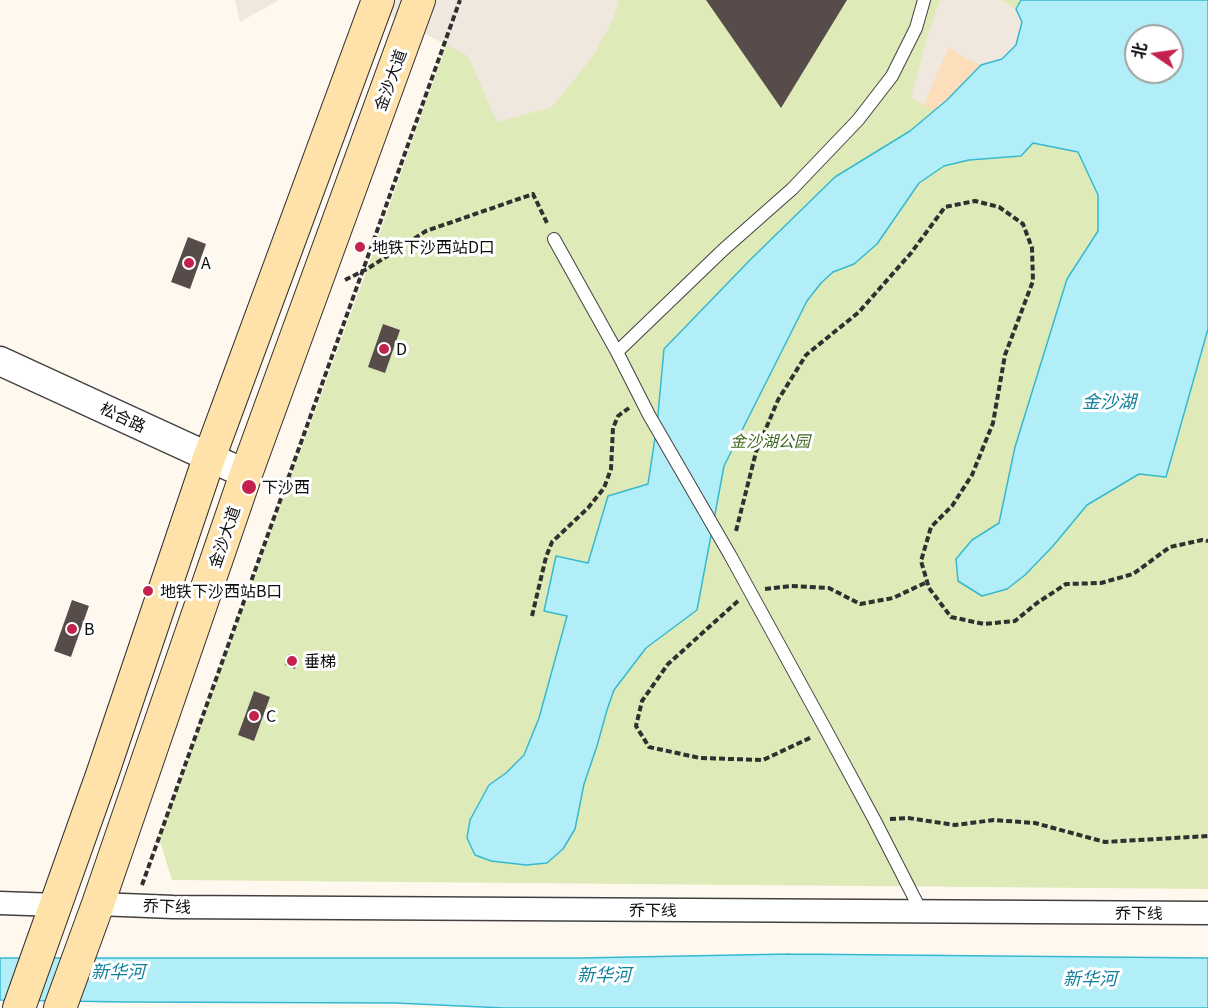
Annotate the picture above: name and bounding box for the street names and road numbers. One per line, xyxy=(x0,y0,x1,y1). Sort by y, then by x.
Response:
street label: 金沙大道 xyxy=(370,47,410,113)
street label: 松合路 xyxy=(97,398,149,436)
street label: 金沙大道 xyxy=(205,504,243,570)
street label: 乔下线 xyxy=(143,896,191,916)
street label: 乔下线 xyxy=(629,900,677,920)
street label: 乔下线 xyxy=(1115,903,1163,923)

